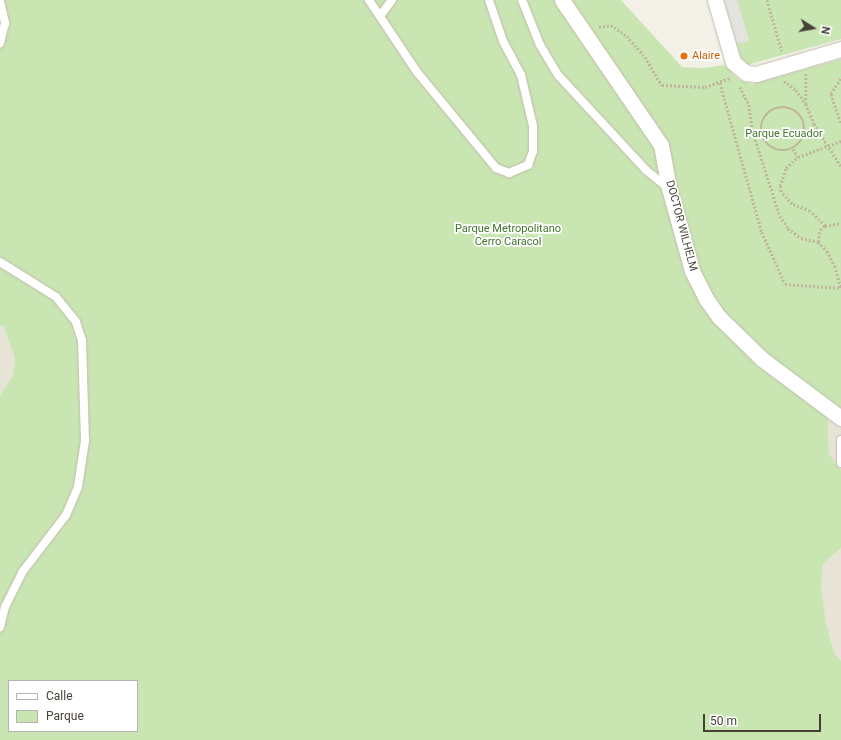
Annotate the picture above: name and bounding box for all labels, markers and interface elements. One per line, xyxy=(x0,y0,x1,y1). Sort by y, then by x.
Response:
north arrow xyxy=(793,8,833,48)
text: N xyxy=(818,25,832,35)
place label: Alaire xyxy=(692,49,720,63)
marker: Alaire xyxy=(679,51,689,61)
park label: Parque Ecuador xyxy=(745,127,823,141)
street label: DOCTOR WILHELM xyxy=(663,179,699,273)
park label: Parque Metropolitano Cerro Caracol xyxy=(455,223,561,249)
legend xyxy=(8,680,138,732)
text: Calle xyxy=(46,689,73,703)
scale bar xyxy=(705,706,823,732)
text: Parque xyxy=(46,709,84,723)
text: 50 m xyxy=(710,714,737,728)

